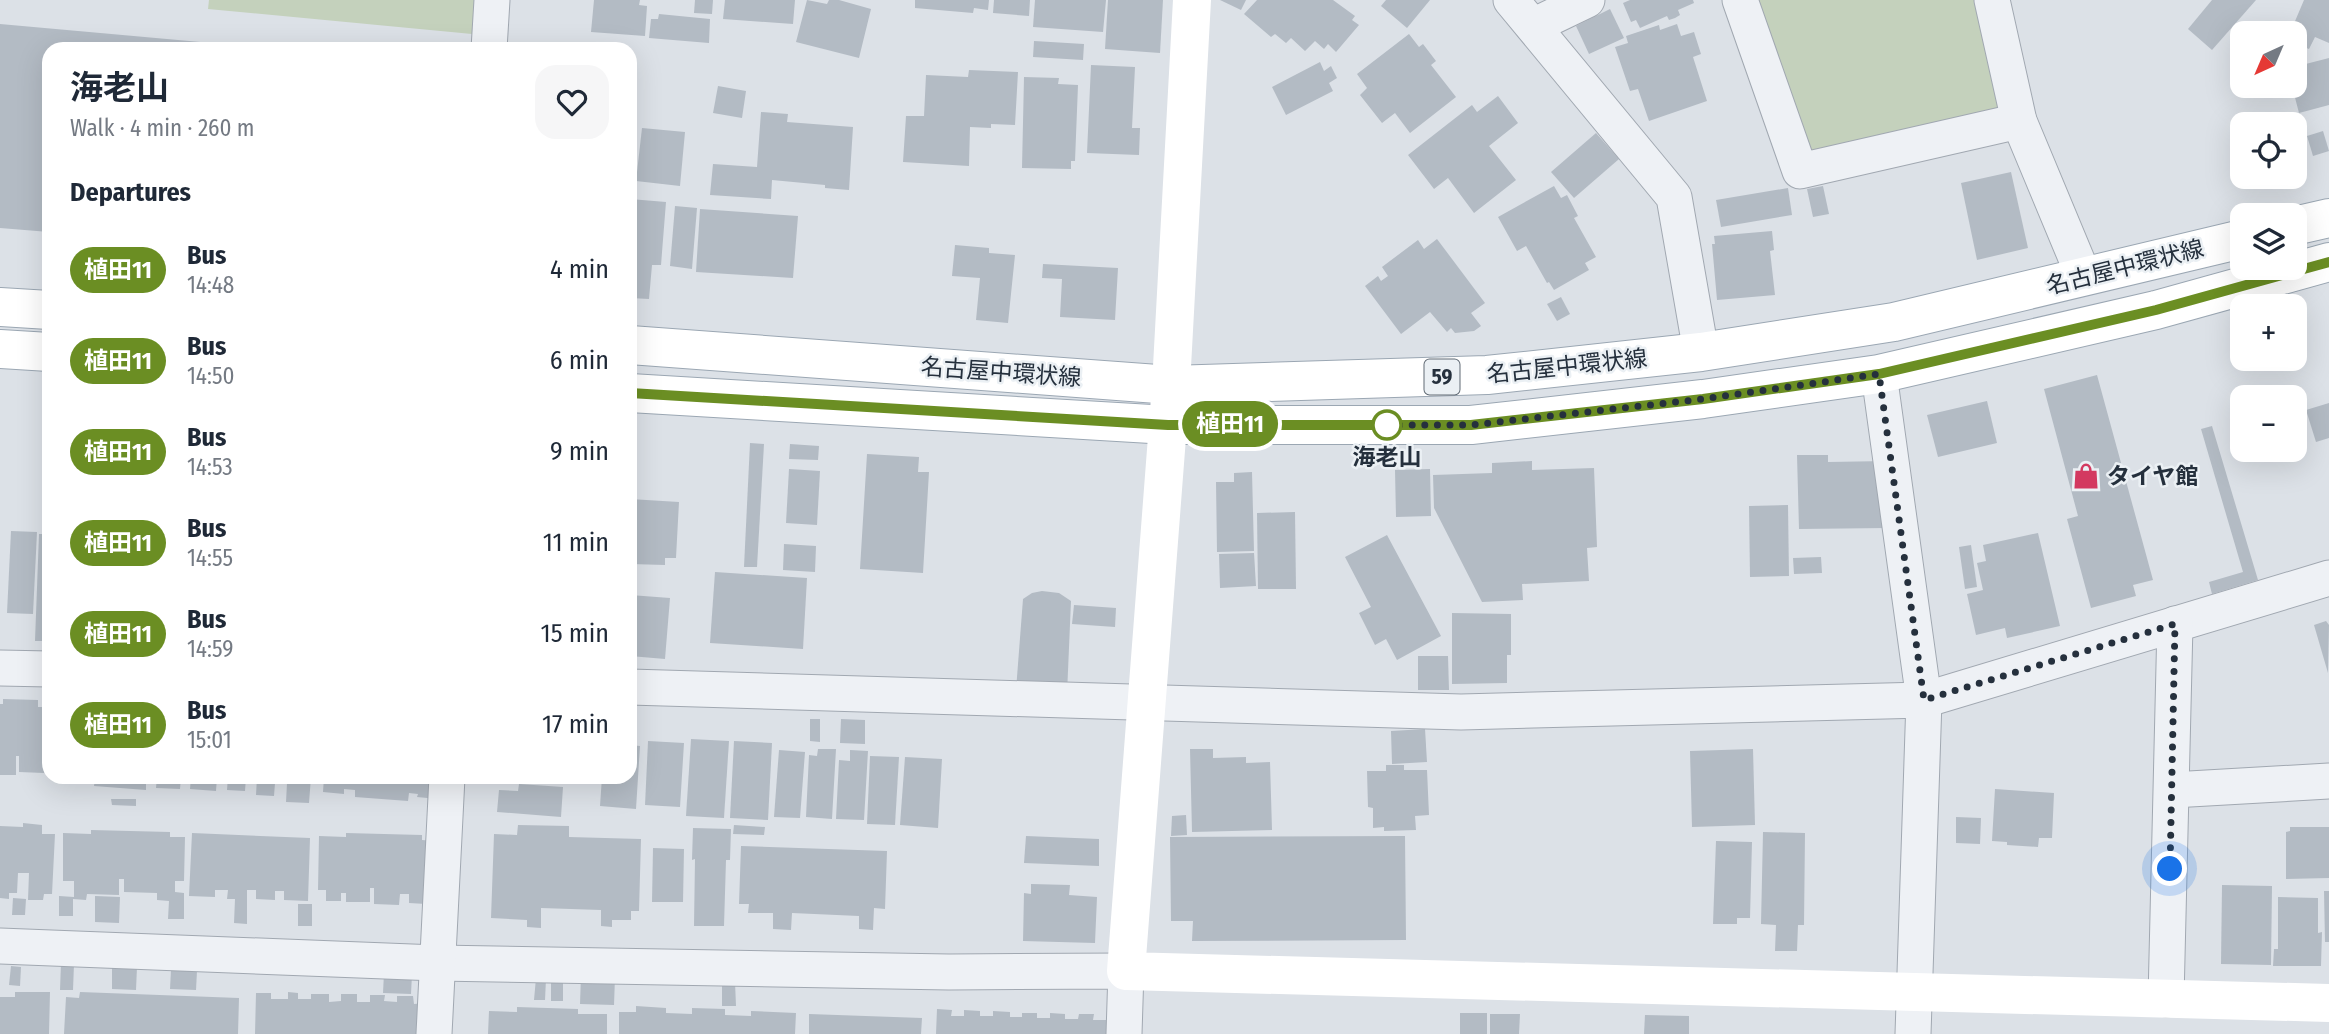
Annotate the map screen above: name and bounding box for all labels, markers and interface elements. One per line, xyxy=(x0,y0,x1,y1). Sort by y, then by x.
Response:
north arrow xyxy=(2230,21,2306,98)
map controls xyxy=(2230,21,2307,462)
button: heart xyxy=(535,65,609,139)
text: 海老山 xyxy=(70,68,169,108)
button: locate xyxy=(2230,112,2307,189)
text: Walk · 4 min · 260 m xyxy=(70,114,255,142)
text: Departures xyxy=(70,177,191,208)
button: layers xyxy=(2230,203,2307,280)
street label: 名古屋中環状線 xyxy=(2044,234,2206,300)
text: Bus xyxy=(187,240,226,271)
text: 4 min xyxy=(550,254,609,285)
text: 植田11 xyxy=(84,256,152,284)
text: 14:48 xyxy=(187,271,234,299)
button: + xyxy=(2230,294,2307,371)
text: Bus xyxy=(187,331,226,362)
street label: 名古屋中環状線 xyxy=(1485,344,1649,388)
text: 6 min xyxy=(550,345,609,376)
text: 植田11 xyxy=(84,347,152,375)
street label: 名古屋中環状線 xyxy=(920,352,1082,392)
road number: 59 xyxy=(1424,360,1460,394)
text: 14:50 xyxy=(187,362,235,390)
button: − xyxy=(2230,385,2307,462)
line badge: 植田11 xyxy=(1181,401,1279,447)
text: 植田11 xyxy=(1196,410,1264,438)
marker: 海老山 xyxy=(1372,410,1402,440)
text: Bus xyxy=(187,422,226,453)
text: 9 min xyxy=(550,436,609,467)
text: 植田11 xyxy=(84,438,152,466)
place label: 海老山 xyxy=(1353,443,1422,471)
text: 14:53 xyxy=(187,453,233,481)
shop icon: タイヤ館 xyxy=(2071,461,2101,491)
place label: タイヤ館 xyxy=(2107,462,2198,490)
text: Bus xyxy=(187,513,226,544)
text: 11 min xyxy=(543,527,609,558)
text: 植田11 xyxy=(84,529,152,557)
text: 14:55 xyxy=(187,544,233,572)
text: Bus xyxy=(187,604,226,635)
text: 15 min xyxy=(541,618,609,649)
text: 植田11 xyxy=(84,620,152,648)
text: 14:59 xyxy=(187,635,233,663)
text: Bus xyxy=(187,695,226,726)
text: 17 min xyxy=(542,709,609,740)
text: 植田11 xyxy=(84,711,152,739)
text: 15:01 xyxy=(187,726,232,754)
your location xyxy=(2152,851,2187,886)

